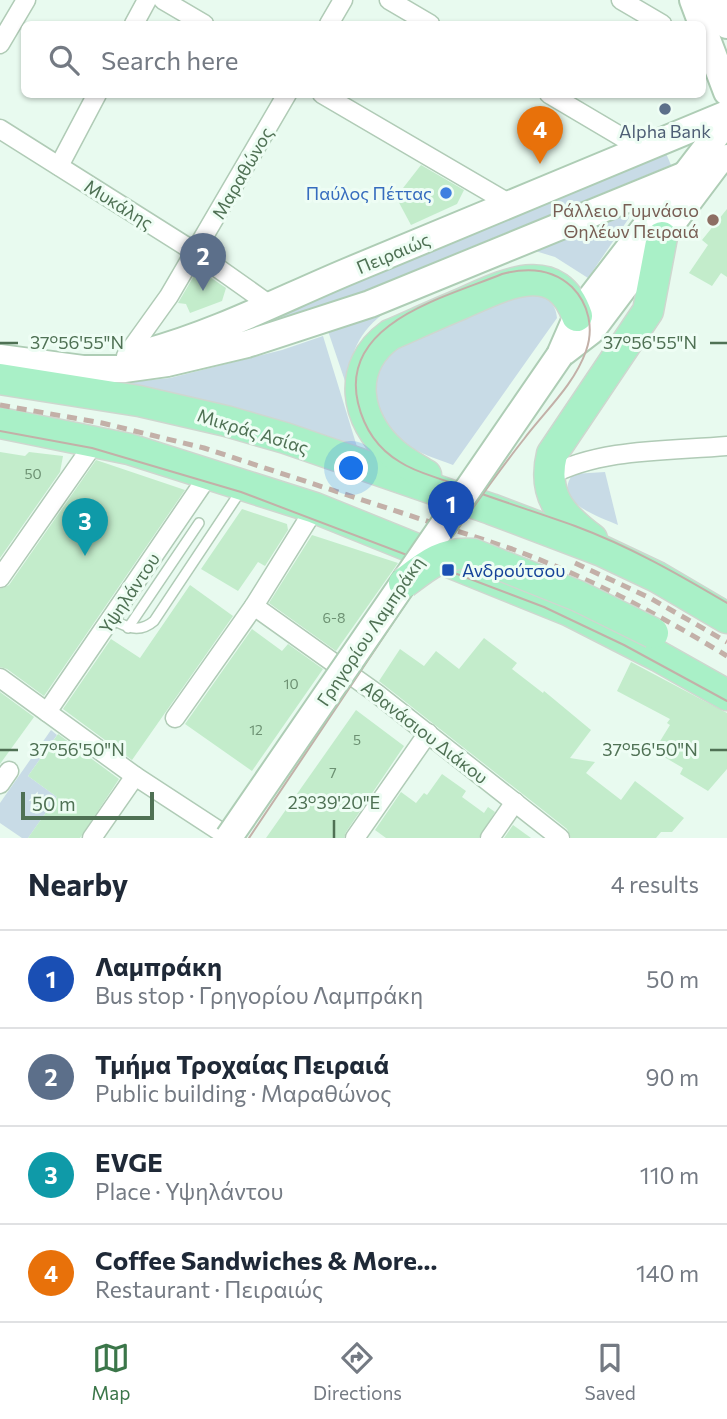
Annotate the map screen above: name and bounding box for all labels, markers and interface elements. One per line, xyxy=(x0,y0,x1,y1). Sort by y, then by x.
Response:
search box xyxy=(21,21,706,98)
icon: search xyxy=(45,41,83,79)
text: Search here xyxy=(101,44,239,75)
marker: Alpha Bank xyxy=(657,101,673,117)
pin: 4 xyxy=(517,106,563,164)
place label: Alpha Bank xyxy=(619,120,711,142)
street label: Μαραθώνος xyxy=(207,123,277,223)
street label: Μυκάλης xyxy=(81,174,157,234)
place label: Παύλος Πέττας xyxy=(306,182,432,204)
marker: Παύλος Πέττας xyxy=(438,185,454,201)
place label: Ράλλειο Γυμνάσιο Θηλέων Πειραιά xyxy=(552,199,699,242)
marker: Ράλλειο Γυμνάσιο Θηλέων Πειραιά xyxy=(705,212,721,228)
street label: Πειραιώς xyxy=(353,228,433,278)
pin: 2 xyxy=(180,233,226,291)
text: 37°56'55"N xyxy=(30,331,124,353)
text: 37°56'55"N xyxy=(603,331,697,353)
street label: Μικράς Ασίας xyxy=(195,404,311,458)
your location xyxy=(334,451,368,485)
house number: 50 xyxy=(24,465,42,482)
pin: 1 xyxy=(428,481,474,539)
pin: 3 xyxy=(62,498,108,556)
street label: Υψηλάντου xyxy=(94,548,164,638)
street label: Γρηγορίου Λαμπράκη xyxy=(312,552,428,710)
place label: Ανδρούτσου xyxy=(462,559,565,581)
marker: Ανδρούτσου xyxy=(440,562,456,578)
house number: 6-8 xyxy=(323,609,345,626)
house number: 10 xyxy=(283,675,299,692)
street label: Αθανάσιου Διάκου xyxy=(357,676,493,788)
house number: 12 xyxy=(249,721,263,738)
house number: 5 xyxy=(353,731,361,748)
text: 37°56'50"N xyxy=(29,738,125,760)
text: 37°56'50"N xyxy=(602,738,698,760)
house number: 7 xyxy=(329,764,337,781)
scale bar xyxy=(21,789,154,821)
text: 23°39'20"E xyxy=(288,791,380,813)
text: 50 m xyxy=(32,792,76,815)
text: Nearby xyxy=(28,865,128,902)
text: 4 results xyxy=(611,870,699,898)
text: Λαμπράκη xyxy=(95,950,222,981)
text: 1 xyxy=(46,965,56,993)
text: 50 m xyxy=(646,965,699,993)
text: Bus stop · Γρηγορίου Λαμπράκη xyxy=(95,981,423,1009)
text: Τμήμα Τροχαίας Πειραιά xyxy=(95,1048,389,1079)
text: 2 xyxy=(44,1063,58,1091)
text: 90 m xyxy=(646,1063,699,1091)
text: Public building · Μαραθώνος xyxy=(95,1079,392,1107)
text: EVGE xyxy=(95,1146,163,1177)
text: 3 xyxy=(44,1161,58,1189)
text: 110 m xyxy=(640,1161,699,1189)
text: Place · Υψηλάντου xyxy=(95,1177,283,1205)
text: Coffee Sandwiches & More... xyxy=(95,1244,437,1275)
text: 4 xyxy=(44,1259,58,1287)
text: 140 m xyxy=(636,1259,699,1287)
text: Restaurant · Πειραιώς xyxy=(95,1275,323,1303)
tab: Map xyxy=(91,1339,130,1404)
tab: Directions xyxy=(313,1339,402,1404)
tab: Saved xyxy=(584,1339,636,1404)

